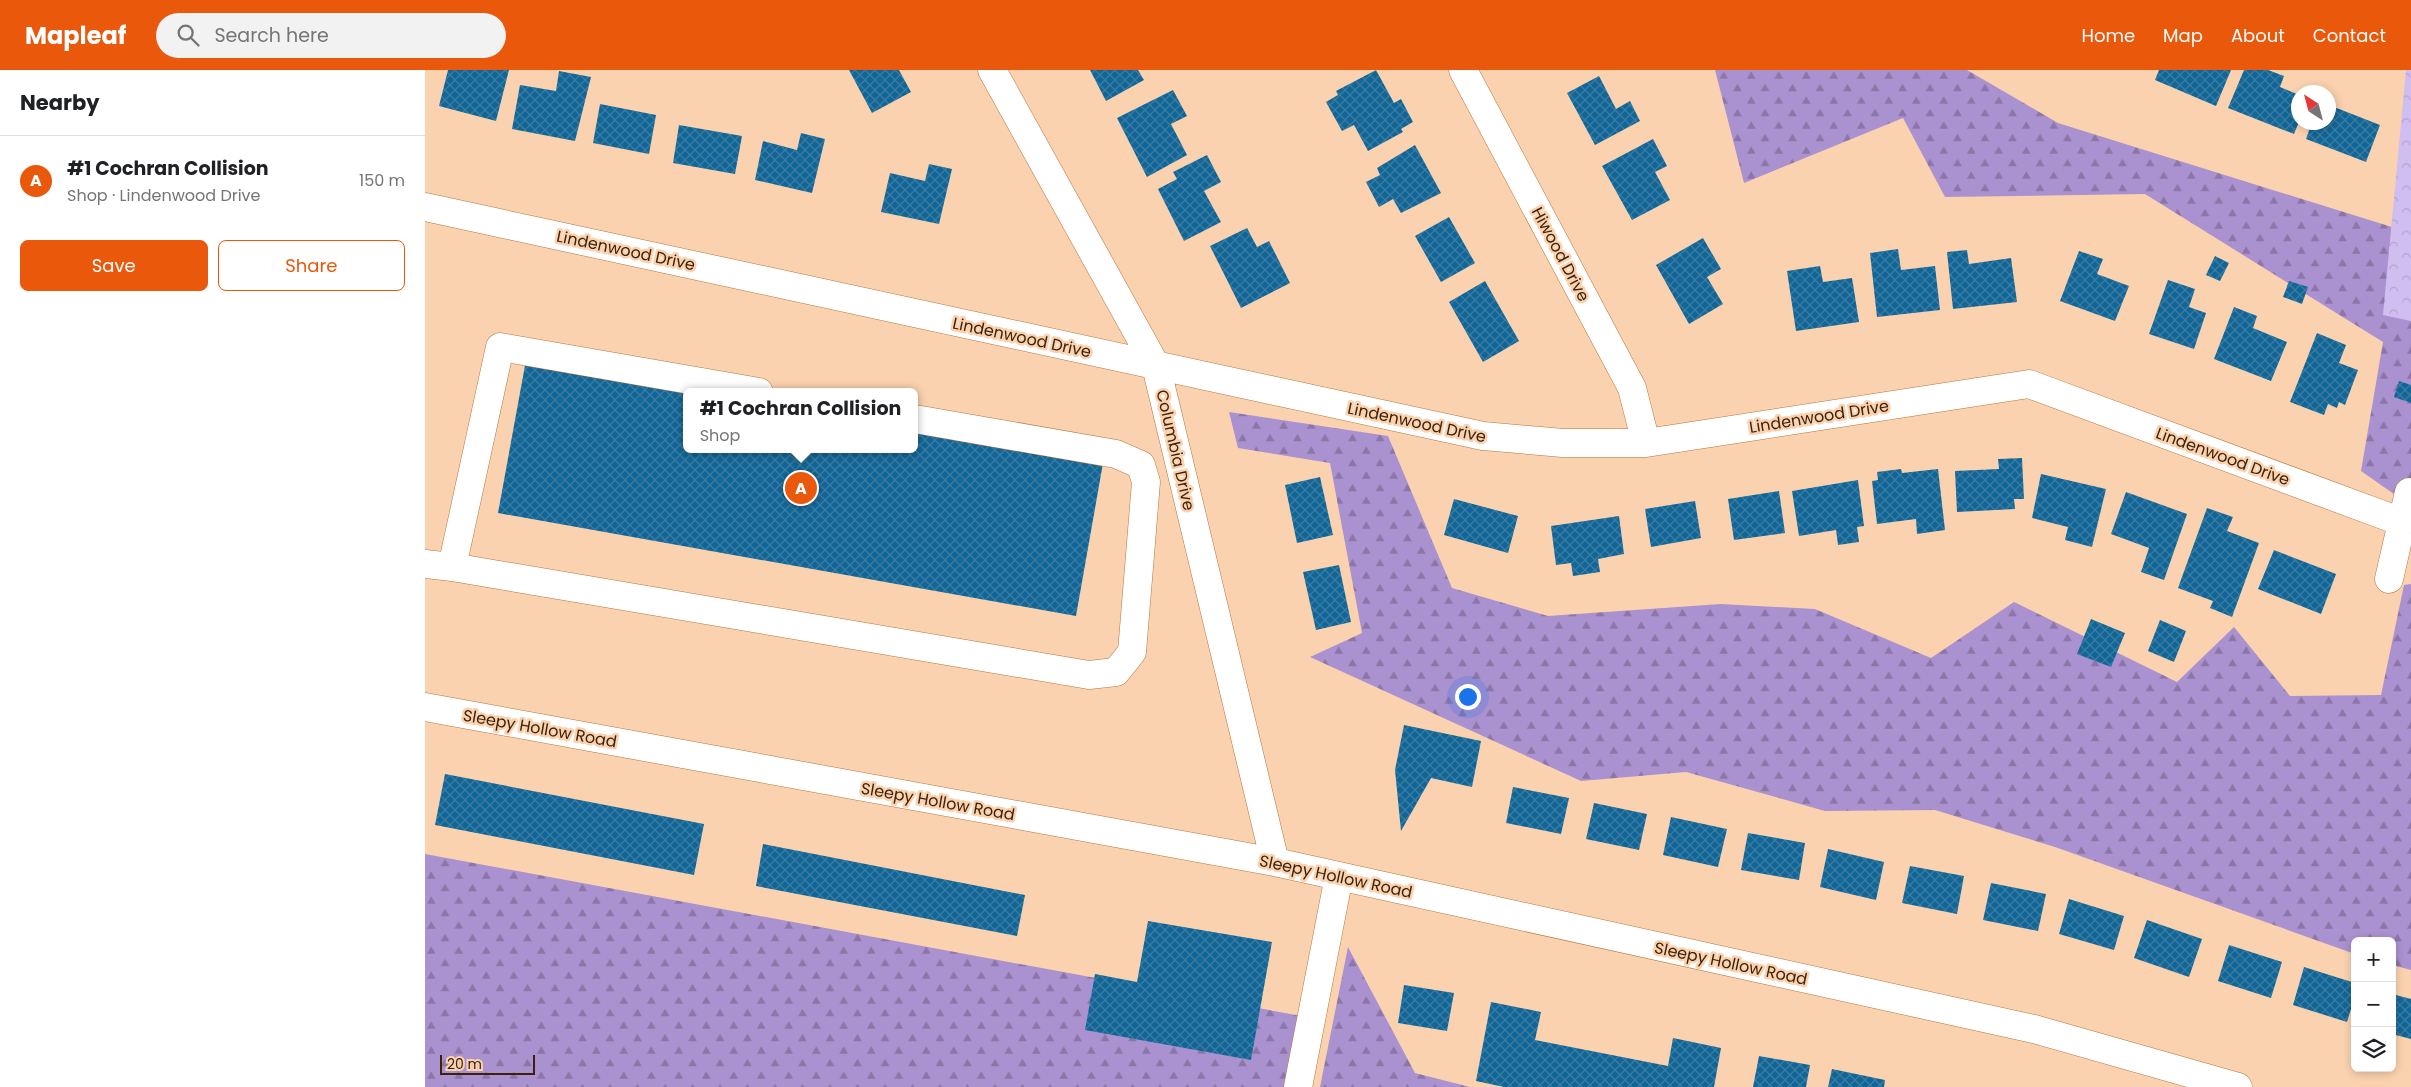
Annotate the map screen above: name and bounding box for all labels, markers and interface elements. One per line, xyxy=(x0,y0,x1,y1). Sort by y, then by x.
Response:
search box xyxy=(156,13,506,58)
text: Mapleaf xyxy=(25,19,126,52)
icon: search xyxy=(174,21,202,49)
text: Search here xyxy=(214,22,329,49)
text: Home xyxy=(2081,23,2135,48)
text: Map xyxy=(2163,23,2203,48)
text: About xyxy=(2231,23,2285,48)
text: Contact xyxy=(2313,23,2386,48)
north arrow xyxy=(2291,85,2336,130)
text: Nearby xyxy=(20,88,100,117)
text: #1 Cochran Collision xyxy=(67,155,269,182)
text: A xyxy=(30,169,42,192)
text: 150 m xyxy=(359,169,405,192)
text: Shop · Lindenwood Drive xyxy=(67,184,261,207)
street label: Hiwood Drive xyxy=(1526,203,1595,306)
street label: Lindenwood Drive xyxy=(555,225,697,276)
button: Save xyxy=(20,240,208,291)
button: Share xyxy=(218,240,405,291)
street label: Lindenwood Drive xyxy=(951,312,1093,363)
popup xyxy=(683,388,918,453)
street label: Columbia Drive xyxy=(1150,388,1201,513)
street label: Lindenwood Drive xyxy=(1748,394,1891,439)
text: #1 Cochran Collision xyxy=(700,395,901,422)
street label: Lindenwood Drive xyxy=(1346,397,1488,448)
street label: Lindenwood Drive xyxy=(2153,422,2293,491)
text: Shop xyxy=(700,424,740,447)
pin: A xyxy=(785,469,817,507)
your location xyxy=(1455,684,1481,710)
street label: Sleepy Hollow Road xyxy=(461,704,619,753)
street label: Sleepy Hollow Road xyxy=(859,777,1017,826)
street label: Sleepy Hollow Road xyxy=(1257,849,1414,904)
street label: Sleepy Hollow Road xyxy=(1652,936,1809,991)
map controls xyxy=(2351,937,2396,1072)
button: + xyxy=(2351,937,2396,982)
button: − xyxy=(2351,982,2396,1027)
button: layers xyxy=(2351,1027,2396,1072)
scale bar xyxy=(440,1052,535,1075)
text: 20 m xyxy=(447,1054,482,1074)

